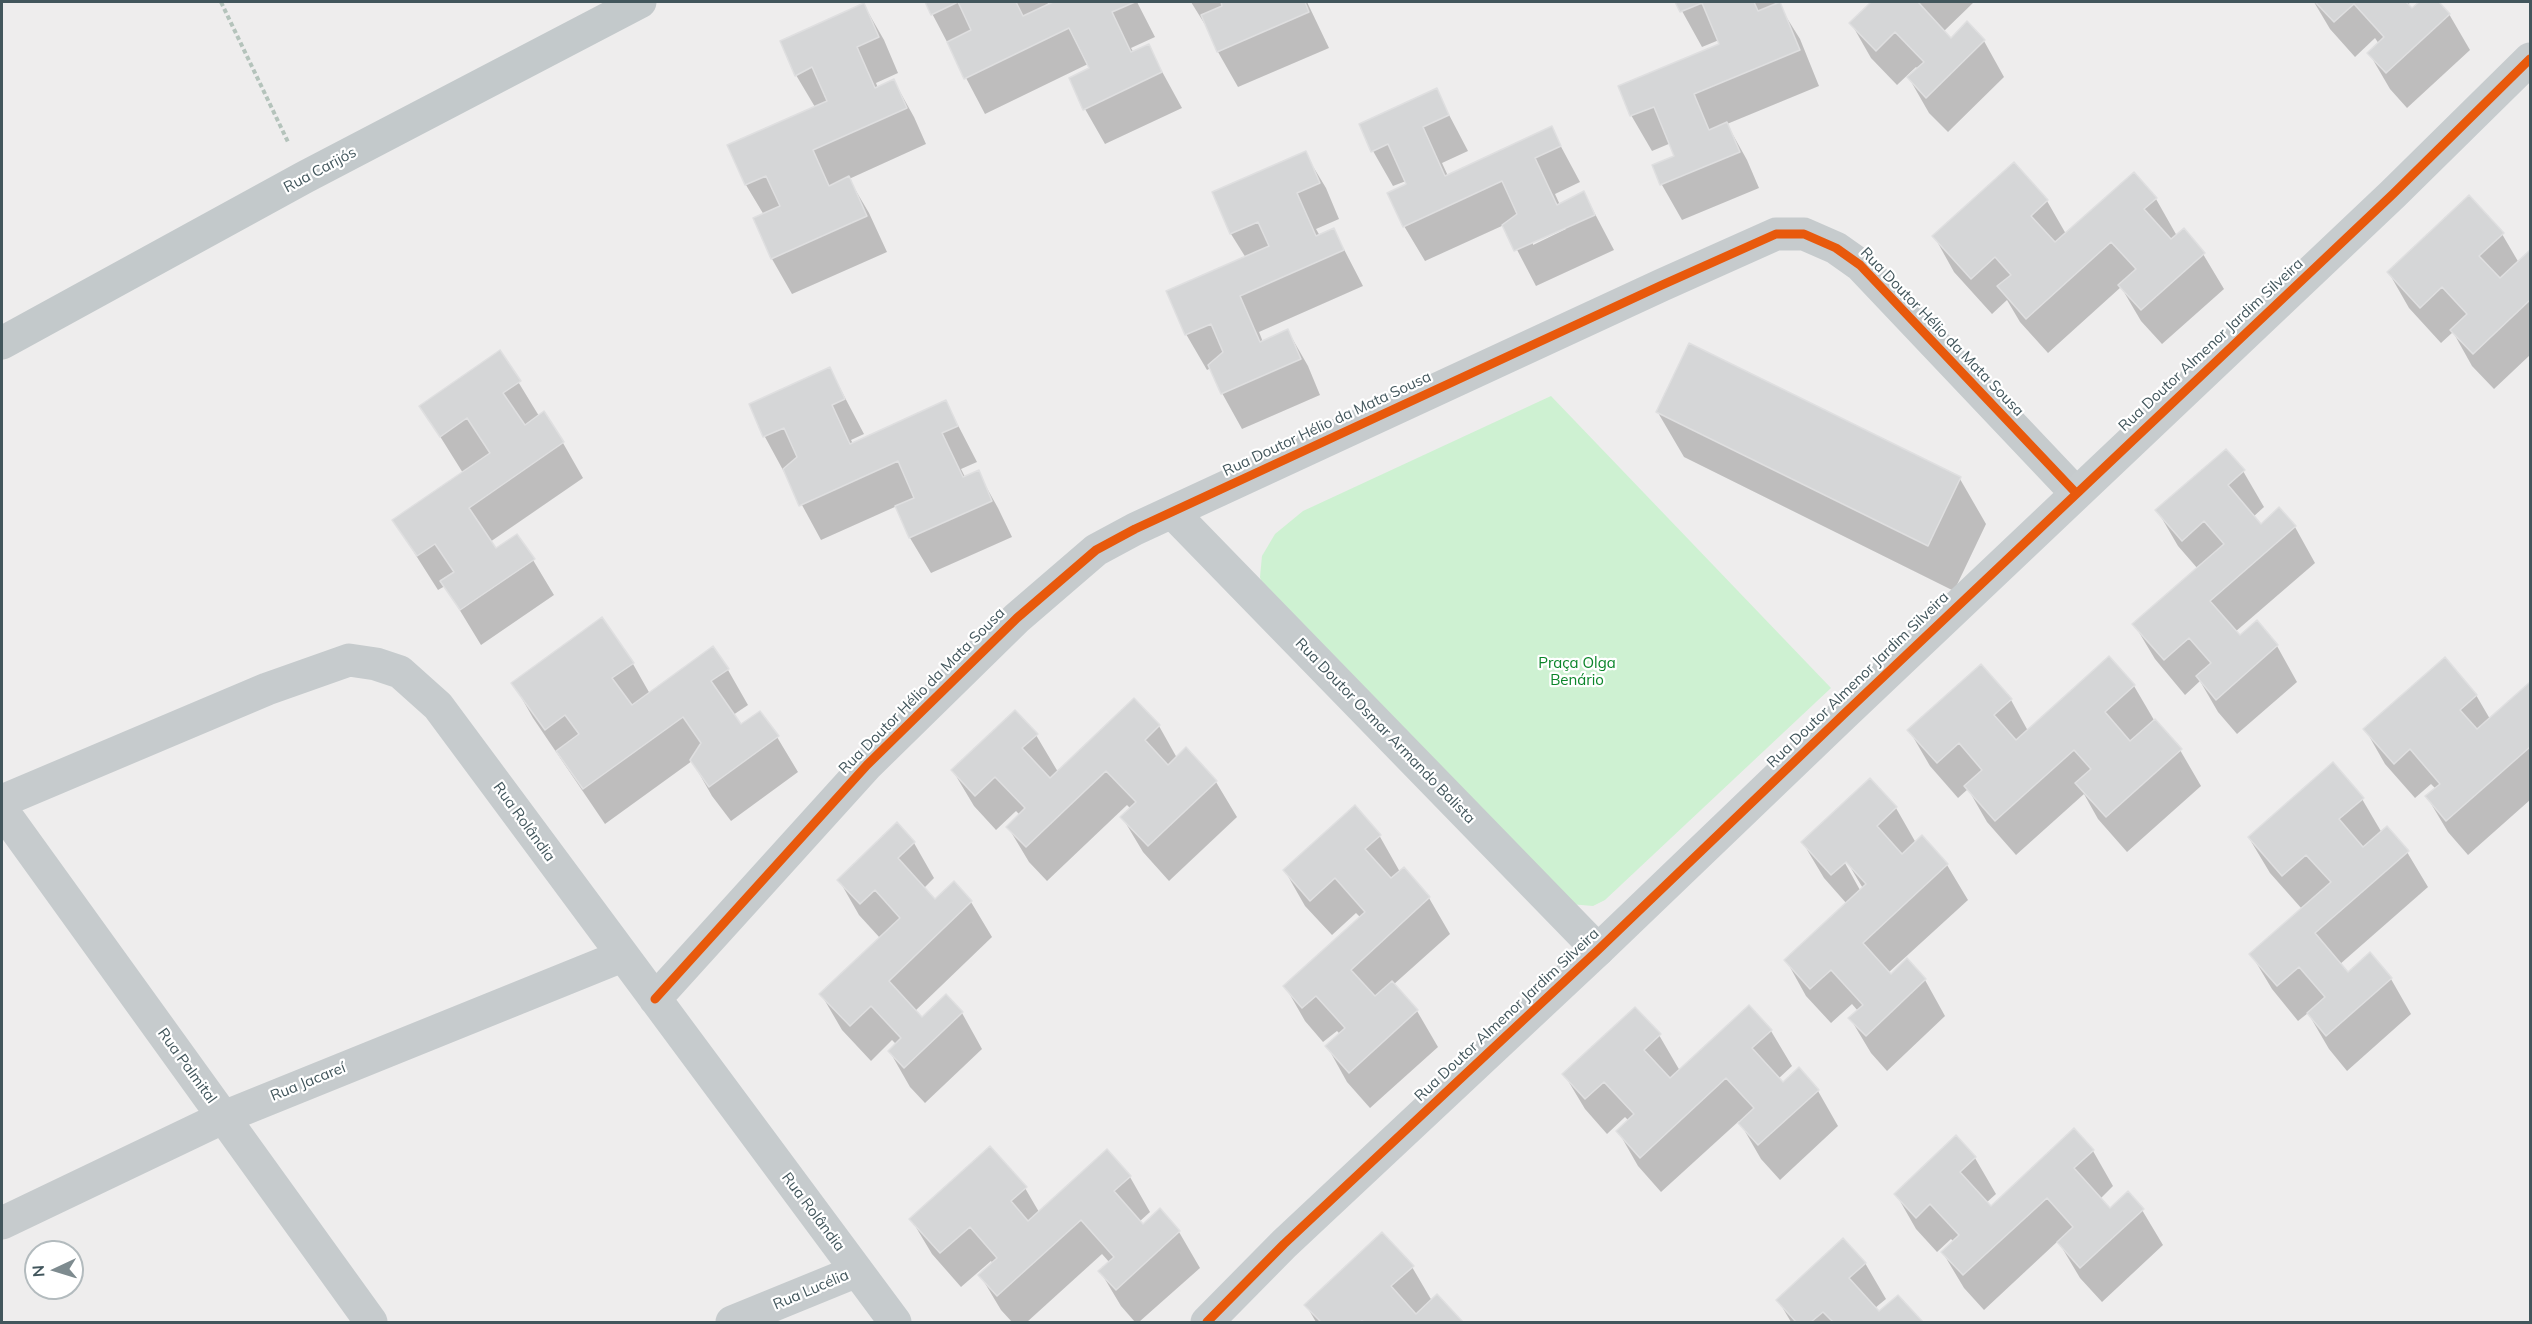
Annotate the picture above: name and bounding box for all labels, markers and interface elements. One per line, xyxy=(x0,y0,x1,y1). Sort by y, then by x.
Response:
street label: Rua Carijós xyxy=(281,143,359,197)
street label: Rua Doutor Hélio da Mata Sousa xyxy=(1856,244,2028,420)
street label: Rua Doutor Almenor Jardim Silveira xyxy=(2115,255,2307,435)
street label: Rua Doutor Hélio da Mata Sousa xyxy=(1220,368,1434,480)
street label: Rua Doutor Almenor Jardim Silveira xyxy=(1763,588,1953,772)
street label: Rua Doutor Hélio da Mata Sousa xyxy=(835,604,1009,778)
street label: Rua Doutor Osmar Armando Balista xyxy=(1291,635,1479,827)
park label: Praça Olga Benário xyxy=(1538,654,1616,689)
street label: Rua Rolândia xyxy=(489,779,559,865)
street label: Rua Doutor Almenor Jardim Silveira xyxy=(1411,925,1603,1105)
street label: Rua Palmital xyxy=(154,1025,220,1107)
street label: Rua Jacareí xyxy=(268,1059,348,1105)
street label: Rua Rolândia xyxy=(778,1169,848,1255)
north arrow xyxy=(24,1240,84,1300)
text: N xyxy=(28,1264,48,1278)
street label: Rua Lucélia xyxy=(771,1266,851,1314)

